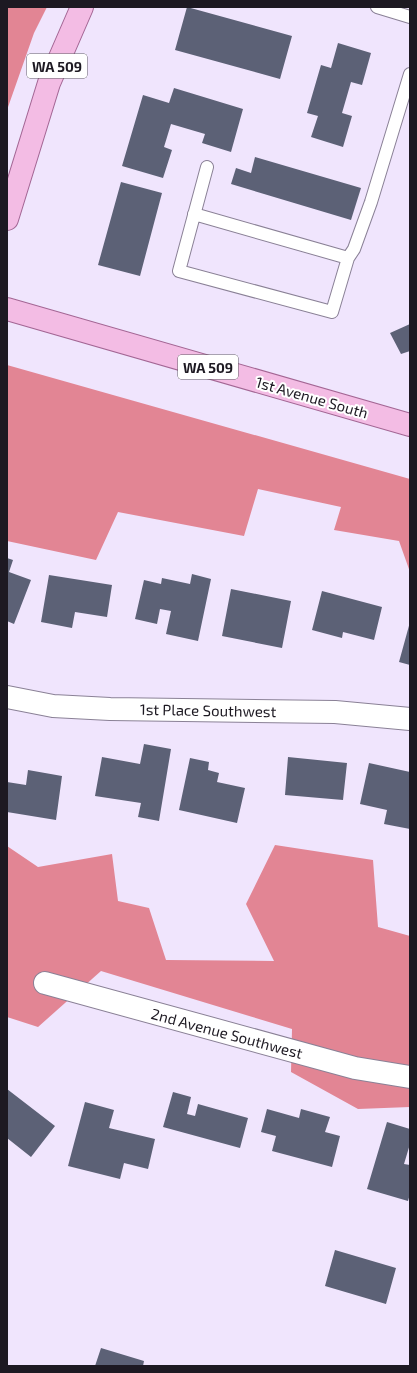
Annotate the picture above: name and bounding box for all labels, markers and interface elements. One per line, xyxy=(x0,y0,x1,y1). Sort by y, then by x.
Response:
road number: WA 509 xyxy=(27,54,87,78)
road number: WA 509 xyxy=(178,355,238,379)
street label: 1st Avenue South xyxy=(254,372,370,422)
street label: 1st Place Southwest xyxy=(140,700,277,720)
street label: 2nd Avenue Southwest xyxy=(149,1004,305,1062)

